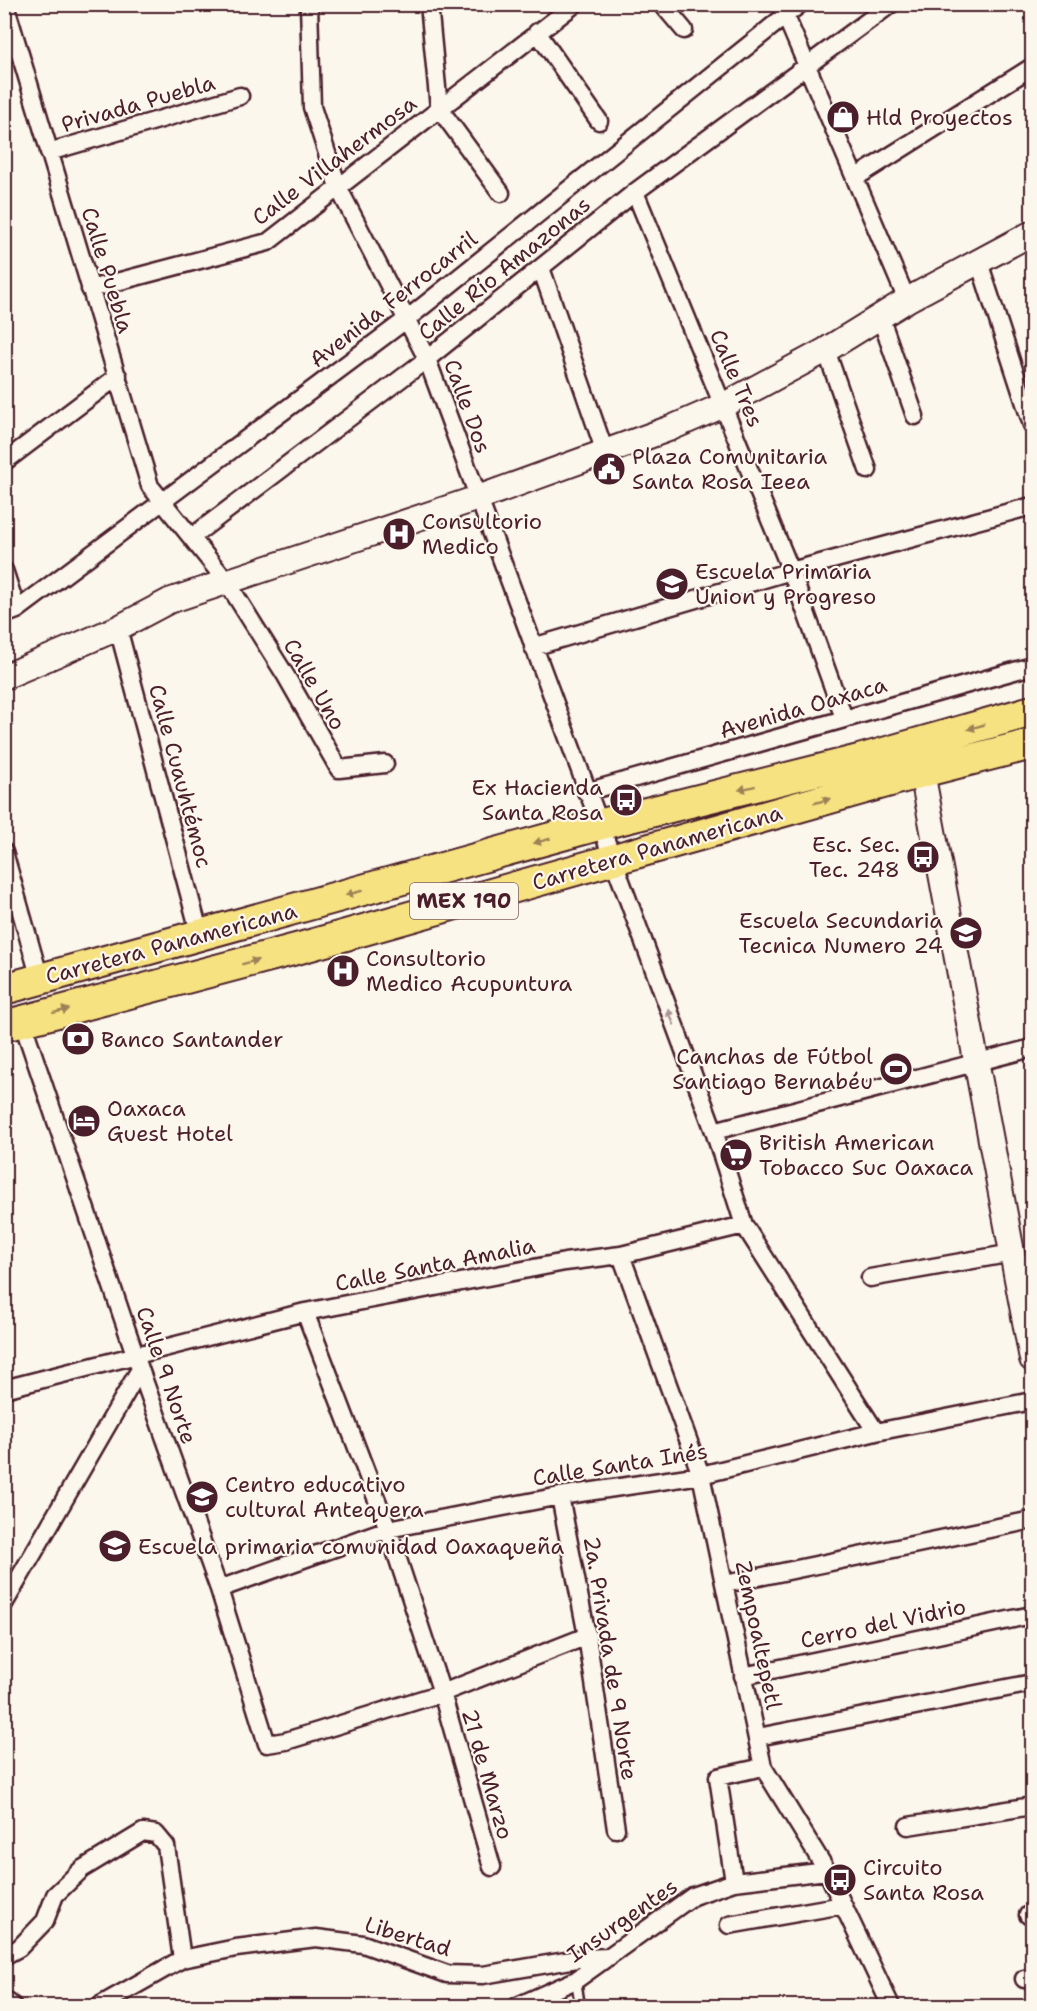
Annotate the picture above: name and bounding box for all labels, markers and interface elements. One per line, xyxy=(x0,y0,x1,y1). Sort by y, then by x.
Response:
street label: Privada Puebla xyxy=(58,68,219,139)
street label: Calle Villahermosa xyxy=(246,89,423,232)
shop icon: Hld Proyectos xyxy=(825,99,861,135)
place label: Hld Proyectos xyxy=(866,103,1013,132)
street label: Calle Río Amazonas xyxy=(412,190,596,347)
street label: Calle Puebla xyxy=(75,204,140,337)
street label: Avenida Ferrocarril xyxy=(303,224,484,374)
street label: Calle Tres xyxy=(703,325,770,432)
street label: Calle Dos xyxy=(437,355,498,457)
place label: Plaza Comunitaria Santa Rosa Ieea xyxy=(632,442,828,496)
public building icon: Plaza Comunitaria Santa Rosa Ieea xyxy=(591,451,627,487)
place label: Consultorio Medico xyxy=(422,507,542,561)
hospital icon: Consultorio Medico xyxy=(381,516,417,552)
place label: Escuela Primaria Union y Progreso xyxy=(695,557,876,611)
school or university icon: Escuela Primaria Union y Progreso xyxy=(654,566,690,602)
street label: Calle Uno xyxy=(277,633,352,735)
street label: Avenida Oaxaca xyxy=(716,670,890,745)
street label: Calle Cuauhtémoc xyxy=(142,681,219,871)
one-way arrow xyxy=(967,723,985,732)
place label: Ex Hacienda Santa Rosa xyxy=(471,773,603,827)
bus stop icon: Ex Hacienda Santa Rosa xyxy=(608,782,644,818)
one-way arrow xyxy=(738,784,757,794)
one-way arrow xyxy=(812,795,831,805)
street label: Carretera Panamericana xyxy=(529,798,786,897)
place label: Esc. Sec. Tec. 248 xyxy=(809,830,900,884)
one-way arrow xyxy=(533,837,551,846)
bus stop icon: Esc. Sec. Tec. 248 xyxy=(905,839,941,875)
road number: MEX 190 xyxy=(410,883,518,919)
one-way arrow xyxy=(345,888,363,898)
street label: Carretera Panamericana xyxy=(42,896,300,991)
place label: Escuela Secundaria Tecnica Numero 24 xyxy=(739,906,943,960)
school or university icon: Escuela Secundaria Tecnica Numero 24 xyxy=(948,915,984,951)
place label: Consultorio Medico Acupuntura xyxy=(366,944,572,998)
hospital icon: Consultorio Medico Acupuntura xyxy=(325,953,361,989)
one-way arrow xyxy=(241,956,259,966)
one-way arrow xyxy=(52,1005,70,1015)
one-way arrow xyxy=(666,1008,676,1026)
bank icon: Banco Santander xyxy=(60,1021,96,1057)
place label: Banco Santander xyxy=(101,1025,283,1054)
place label: Canchas de Fútbol Santiago Bernabéu xyxy=(672,1042,873,1096)
sports icon: Canchas de Fútbol Santiago Bernabéu xyxy=(878,1051,914,1087)
place label: Oaxaca Guest Hotel xyxy=(107,1094,233,1148)
hotel icon: Oaxaca Guest Hotel xyxy=(66,1103,102,1139)
place label: British American Tobacco Suc Oaxaca xyxy=(759,1128,974,1182)
supermarket icon: British American Tobacco Suc Oaxaca xyxy=(718,1137,754,1173)
street label: Calle Santa Amalia xyxy=(333,1231,538,1298)
street label: Calle 9 Norte xyxy=(129,1303,204,1448)
street label: Calle Santa Inés xyxy=(530,1436,710,1493)
place label: Centro educativo cultural Antequera xyxy=(225,1470,424,1524)
school or university icon: Centro educativo cultural Antequera xyxy=(184,1479,220,1515)
school or university icon: Escuela primaria comunidad Oaxaqueña xyxy=(97,1528,133,1564)
place label: Escuela primaria comunidad Oaxaqueña xyxy=(138,1532,564,1561)
street label: 2a. Privada de 9 Norte xyxy=(577,1534,644,1782)
street label: Zempoaltepetl xyxy=(729,1558,788,1712)
street label: Cerro del Vidrio xyxy=(798,1592,968,1655)
street label: 21 de Marzo xyxy=(455,1705,520,1843)
place label: Circuito Santa Rosa xyxy=(863,1853,984,1907)
bus stop icon: Circuito Santa Rosa xyxy=(822,1862,858,1898)
street label: Insurgentes xyxy=(561,1872,683,1969)
street label: Libertad xyxy=(361,1910,455,1963)

